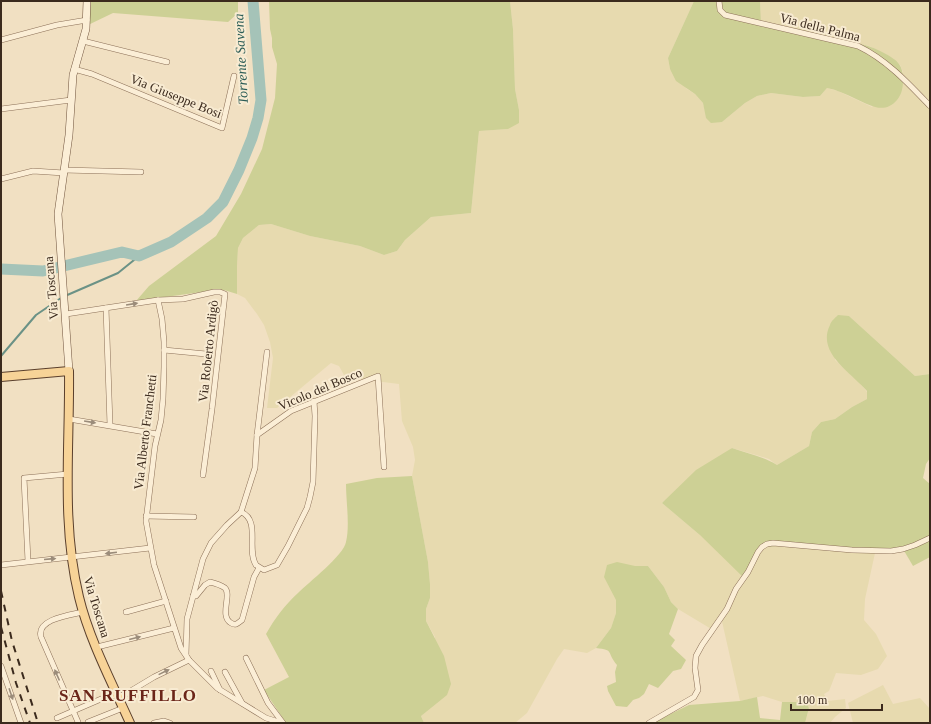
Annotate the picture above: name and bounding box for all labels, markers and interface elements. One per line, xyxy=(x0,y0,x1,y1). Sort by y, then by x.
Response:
street label: Via della Palma xyxy=(778,10,862,44)
water label: Torrente Savena xyxy=(231,13,251,105)
street label: Via Giuseppe Bosi xyxy=(128,71,224,121)
street label: Via Toscana xyxy=(41,256,61,320)
street label: Via Roberto Ardigò xyxy=(195,299,221,403)
one-way arrow xyxy=(126,301,138,307)
street label: Vicolo del Bosco xyxy=(276,365,364,413)
street label: Via Alberto Franchetti xyxy=(130,373,160,491)
one-way arrow xyxy=(83,419,96,425)
one-way arrow xyxy=(105,550,117,556)
one-way arrow xyxy=(44,556,56,563)
street label: Via Toscana xyxy=(81,574,114,640)
one-way arrow xyxy=(129,635,141,641)
one-way arrow xyxy=(54,669,61,681)
one-way arrow xyxy=(159,669,170,675)
district label: SAN RUFFILLO xyxy=(59,686,197,705)
scale bar xyxy=(791,686,882,712)
one-way arrow xyxy=(8,689,14,701)
text: 100 m xyxy=(797,693,828,707)

